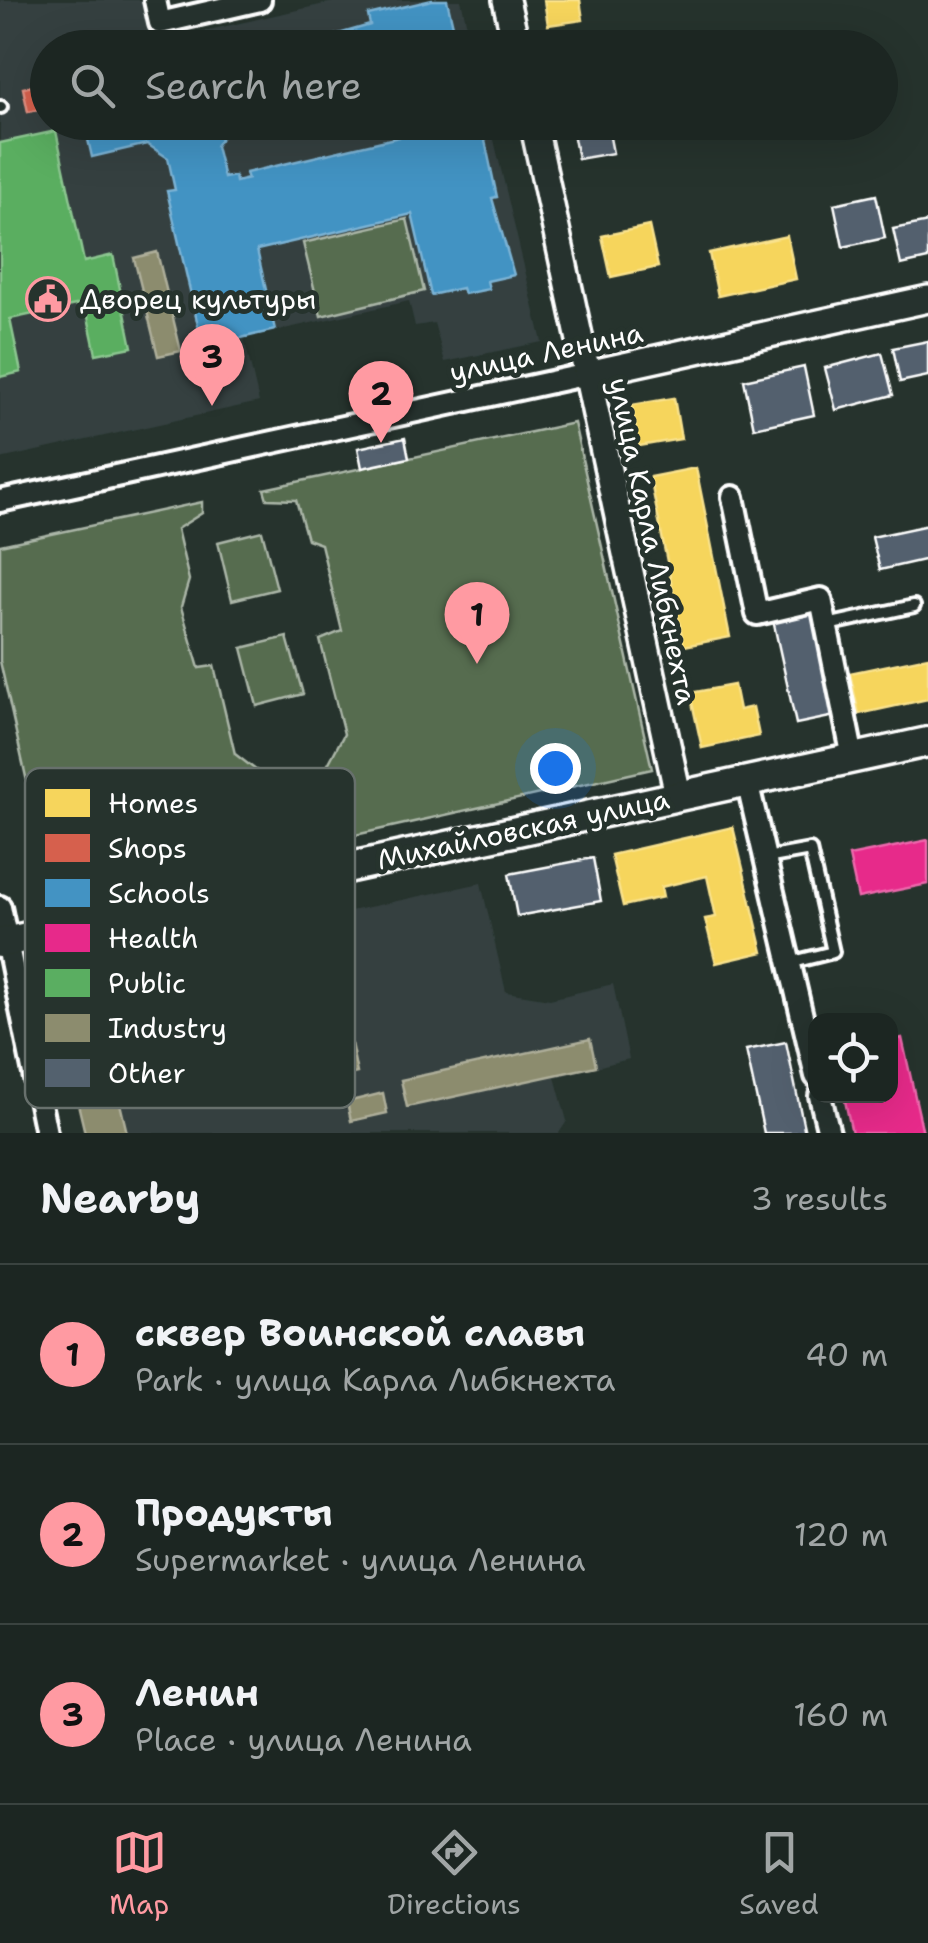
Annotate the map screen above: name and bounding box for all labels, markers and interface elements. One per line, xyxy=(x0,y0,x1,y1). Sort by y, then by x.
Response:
search box xyxy=(30,30,898,140)
icon: search xyxy=(65,58,120,113)
text: Search here xyxy=(145,60,362,111)
public building icon: Дворец культуры xyxy=(25,276,71,322)
place label: Дворец культуры xyxy=(80,280,316,318)
street label: улица Ленина xyxy=(446,313,646,391)
pin: 3 xyxy=(180,324,244,406)
pin: 2 xyxy=(348,360,414,443)
street label: улица Карла Либкнехта xyxy=(600,374,706,708)
pin: 1 xyxy=(444,582,510,664)
your location xyxy=(530,743,581,794)
legend xyxy=(25,768,355,1108)
street label: Михайловская улица xyxy=(373,779,673,879)
text: Homes xyxy=(108,784,198,822)
text: Shops xyxy=(108,829,187,867)
text: Schools xyxy=(108,874,210,912)
text: Health xyxy=(108,919,199,957)
text: Public xyxy=(108,964,186,1002)
text: Industry xyxy=(108,1009,227,1047)
map controls xyxy=(808,1013,898,1103)
button: locate xyxy=(808,1013,898,1103)
text: Other xyxy=(108,1054,186,1092)
text: Nearby xyxy=(40,1170,200,1226)
text: 3 results xyxy=(751,1177,888,1220)
text: сквер Воинской славы xyxy=(135,1307,585,1358)
text: 1 xyxy=(65,1333,80,1376)
text: 40 m xyxy=(805,1333,888,1376)
text: Park · улица Карла Либкнехта xyxy=(135,1358,615,1401)
text: Продукты xyxy=(135,1487,333,1538)
text: 2 xyxy=(61,1513,84,1556)
text: 120 m xyxy=(794,1513,888,1556)
text: Supermarket · улица Ленина xyxy=(135,1538,585,1581)
text: Ленин xyxy=(135,1667,259,1718)
text: 3 xyxy=(61,1693,84,1736)
text: 160 m xyxy=(793,1693,888,1736)
text: Place · улица Ленина xyxy=(135,1718,472,1761)
tab: Map xyxy=(109,1825,169,1923)
tab: Directions xyxy=(388,1825,521,1923)
tab: Saved xyxy=(739,1825,819,1923)

